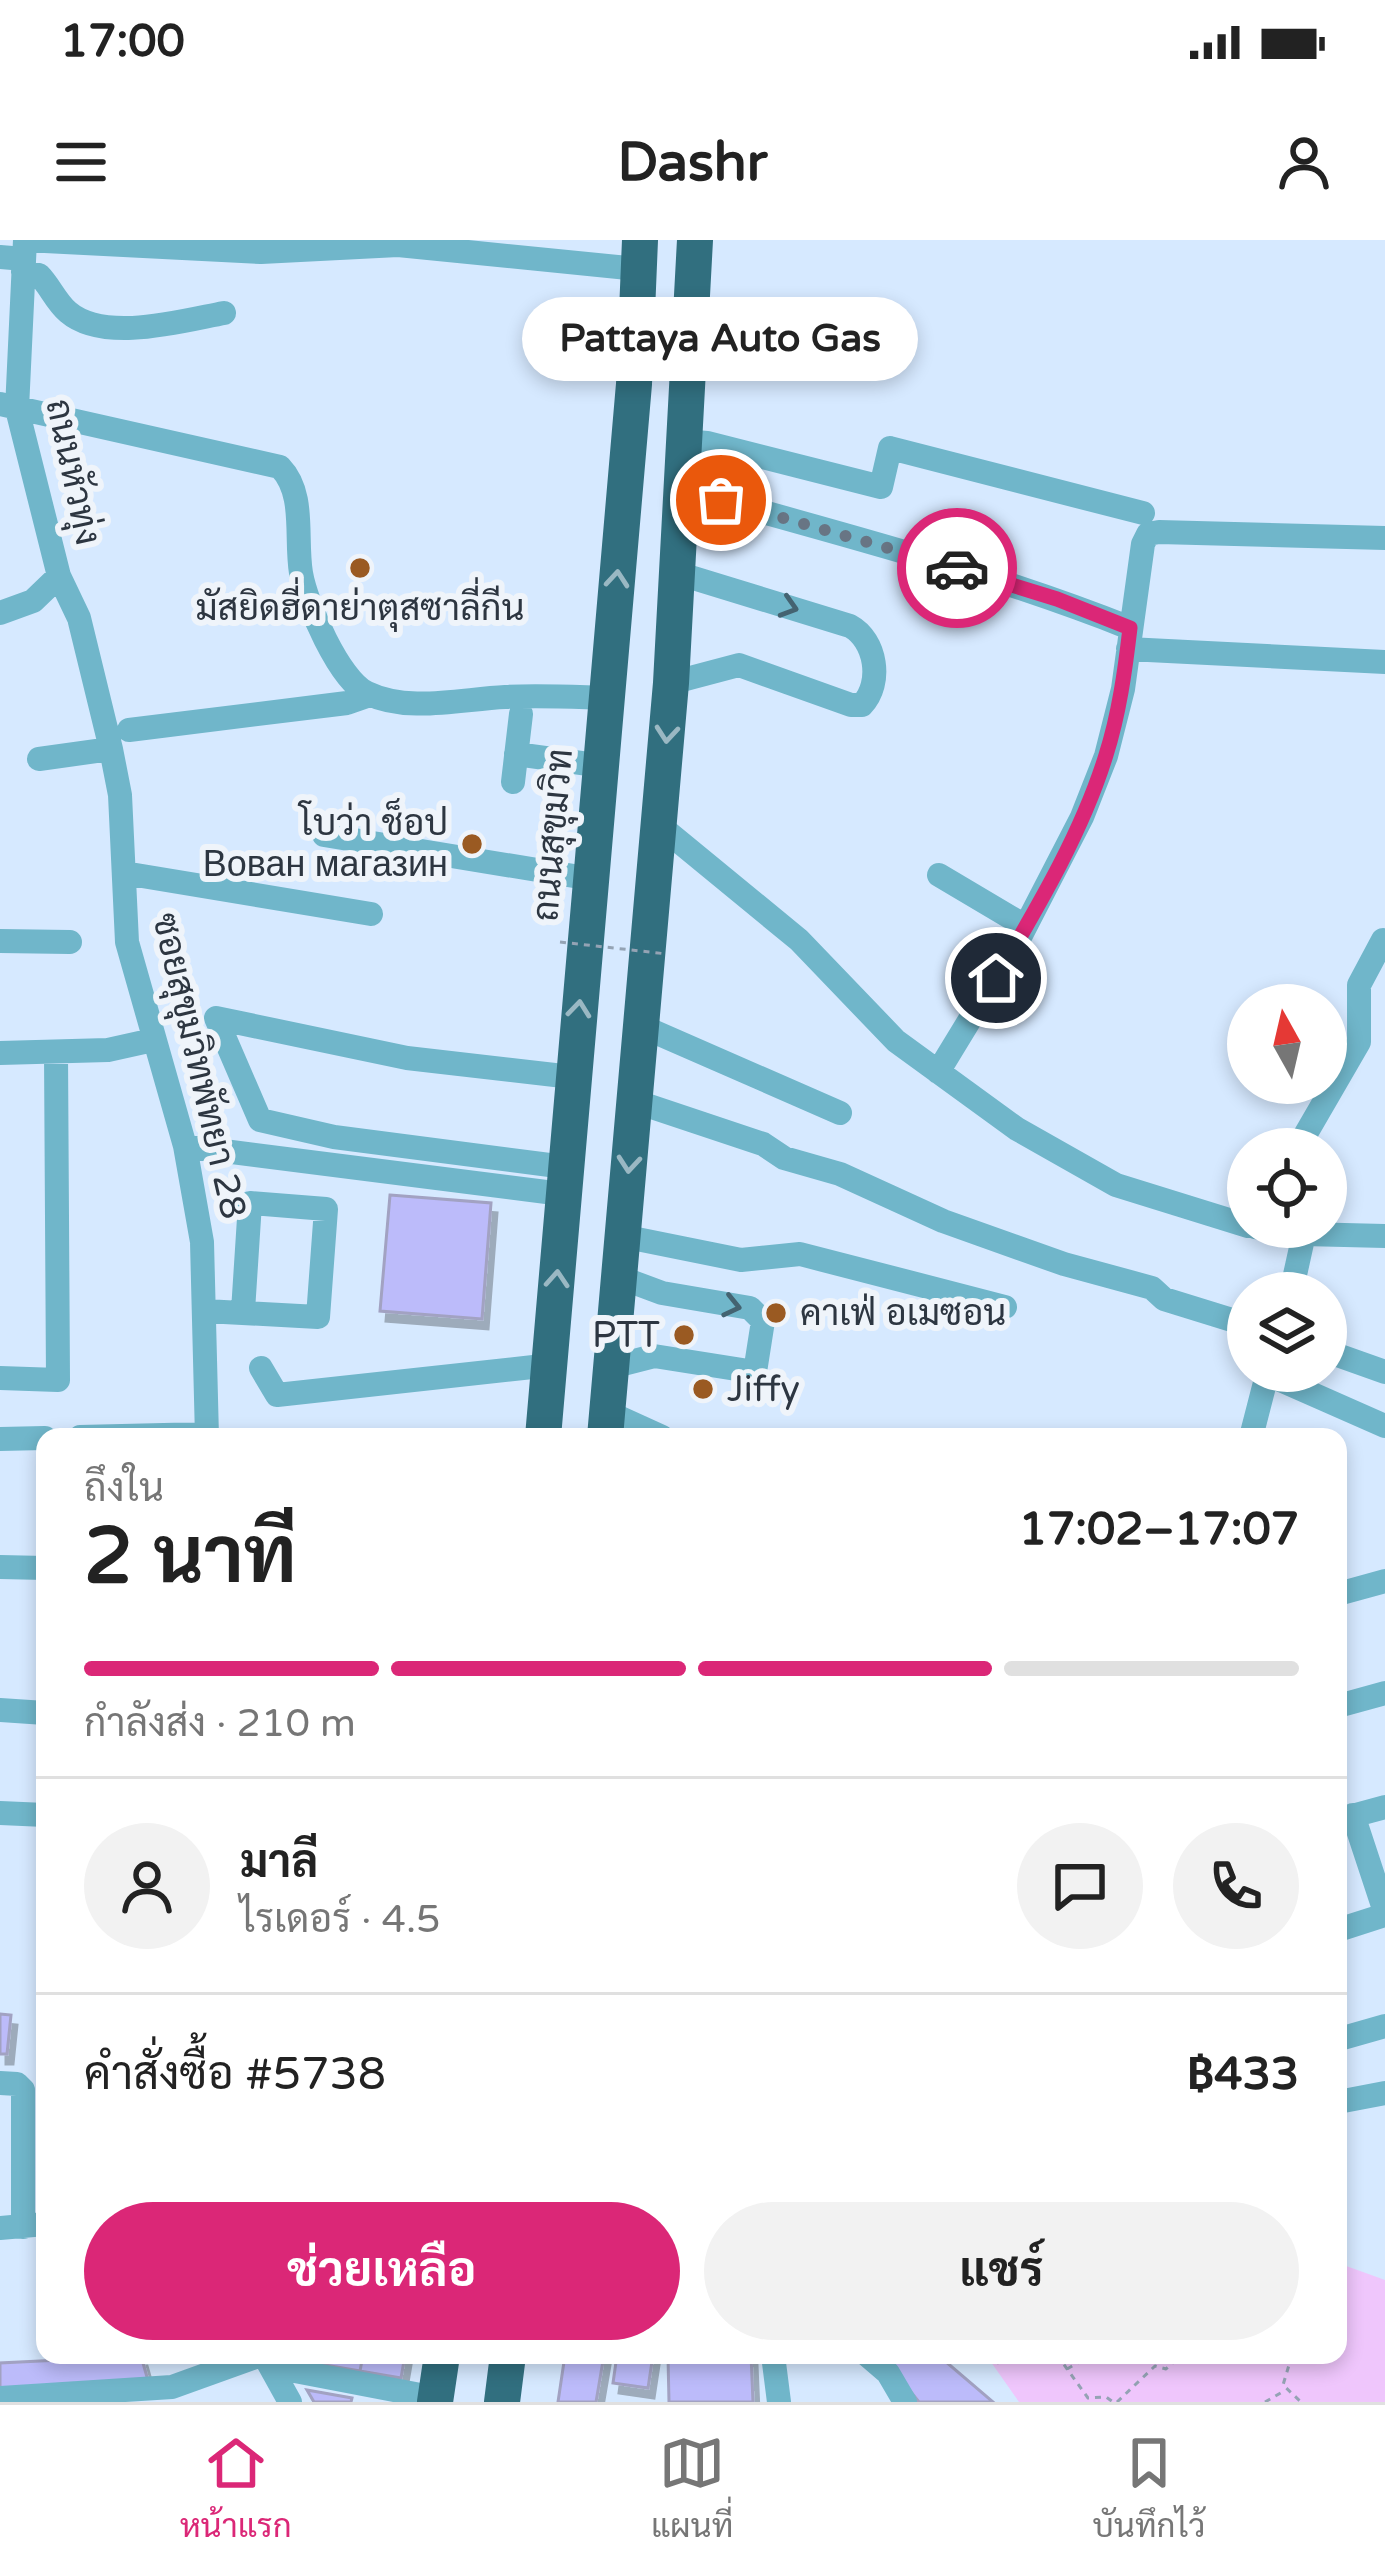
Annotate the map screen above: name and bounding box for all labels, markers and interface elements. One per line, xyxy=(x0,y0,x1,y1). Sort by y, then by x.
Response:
text: 17:00 xyxy=(60,15,185,69)
icon: menu xyxy=(48,129,114,195)
icon: person xyxy=(1271,129,1337,195)
text: Dashr xyxy=(618,130,767,195)
callout: Pattaya Auto Gas xyxy=(523,296,919,380)
text: Pattaya Auto Gas xyxy=(559,315,881,362)
street label: ถนนหัวทุ่ง xyxy=(35,395,109,549)
pin xyxy=(670,449,772,551)
icon: bag xyxy=(688,467,754,533)
courier xyxy=(897,508,1017,628)
icon: car xyxy=(924,535,990,601)
marker: มัสยิดฮี่ดาย่าตุสซาลี่กีน xyxy=(347,555,373,581)
one-way arrow xyxy=(604,569,630,588)
place label: มัสยิดฮี่ดาย่าตุสซาลี่กีน xyxy=(196,577,524,632)
one-way arrow xyxy=(778,593,799,618)
one-way arrow xyxy=(655,725,680,744)
street label: ถนนสุขุมวิท xyxy=(524,747,584,923)
place label: โบว่า ช็อป Вован магазин xyxy=(203,798,448,886)
marker: โบว่า ช็อป Вован магазин xyxy=(459,831,485,857)
street label: ซอยสุขุมวิทพัทยา 28 xyxy=(141,909,255,1224)
pin xyxy=(945,927,1047,1029)
icon: home xyxy=(963,945,1029,1011)
north arrow xyxy=(1227,984,1347,1104)
map controls xyxy=(1227,984,1347,1392)
one-way arrow xyxy=(566,999,591,1018)
button: locate xyxy=(1227,1128,1347,1248)
one-way arrow xyxy=(617,1155,642,1174)
one-way arrow xyxy=(544,1269,570,1288)
button: layers xyxy=(1227,1272,1347,1392)
one-way arrow xyxy=(721,1292,742,1317)
place label: คาเฟ่ อเมซอน xyxy=(800,1292,1006,1335)
marker: คาเฟ่ อเมซอน xyxy=(763,1300,789,1326)
place label: PTT xyxy=(592,1314,660,1357)
marker: PTT xyxy=(671,1322,697,1348)
place label: Jiffy xyxy=(727,1368,800,1411)
marker: Jiffy xyxy=(690,1376,716,1402)
text: ถึงใน xyxy=(84,1465,164,1512)
text: 17:02–17:07 xyxy=(1019,1503,1299,1557)
text: 2 นาที xyxy=(84,1510,297,1604)
text: กำลังส่ง · 210 m xyxy=(84,1700,356,1747)
button: person xyxy=(84,1823,210,1949)
button: chat xyxy=(1017,1823,1143,1949)
button: phone xyxy=(1173,1823,1299,1949)
text: มาลี xyxy=(240,1836,318,1890)
text: ไรเดอร์ · 4.5 xyxy=(240,1896,441,1943)
text: คำสั่งซื้อ #5738 xyxy=(84,2048,386,2102)
text: ฿433 xyxy=(1187,2048,1299,2102)
button: ช่วยเหลือ xyxy=(84,2202,680,2340)
button: แชร์ xyxy=(704,2202,1299,2340)
tab: หน้าแรก xyxy=(180,2430,292,2546)
tab: แผนที่ xyxy=(651,2430,733,2546)
tab: บันทึกไว้ xyxy=(1093,2430,1205,2546)

